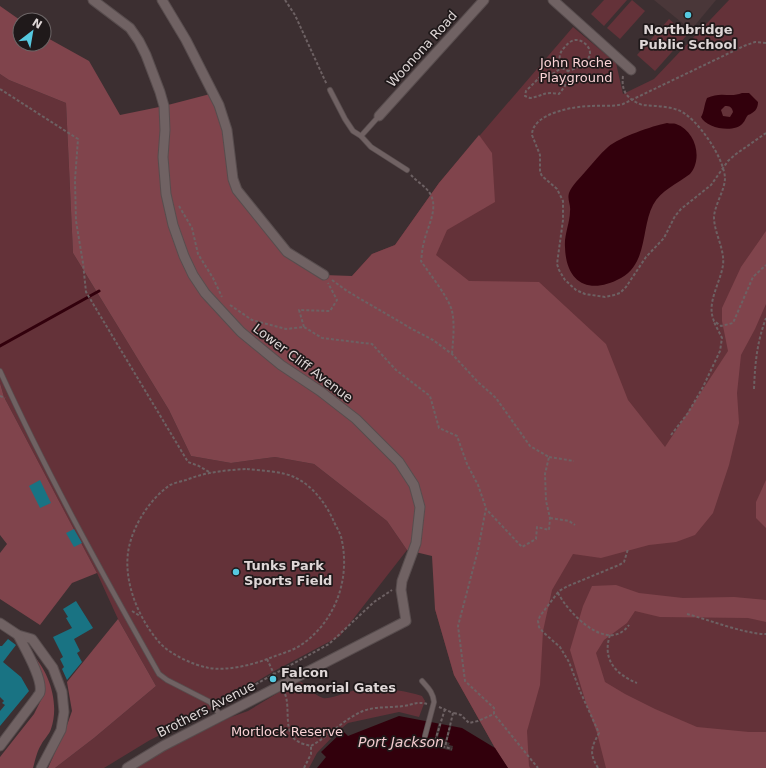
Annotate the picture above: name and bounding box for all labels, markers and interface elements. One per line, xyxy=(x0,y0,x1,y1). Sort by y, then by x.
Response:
street label: Woonona Road xyxy=(384,8,460,90)
marker: Northbridge Public School xyxy=(683,10,693,20)
north arrow xyxy=(12,12,52,52)
text: N xyxy=(30,16,44,32)
place label: Northbridge Public School xyxy=(639,22,737,52)
park label: John Roche Playground xyxy=(539,55,613,85)
street label: Lower Cliff Avenue xyxy=(250,321,356,405)
place label: Tunks Park Sports Field xyxy=(244,558,332,588)
marker: Tunks Park Sports Field xyxy=(231,567,241,577)
place label: Falcon Memorial Gates xyxy=(281,665,396,695)
marker: Falcon Memorial Gates xyxy=(268,674,278,684)
street label: Brothers Avenue xyxy=(155,678,257,740)
park label: Mortlock Reserve xyxy=(231,724,343,739)
water label: Port Jackson xyxy=(358,734,444,750)

